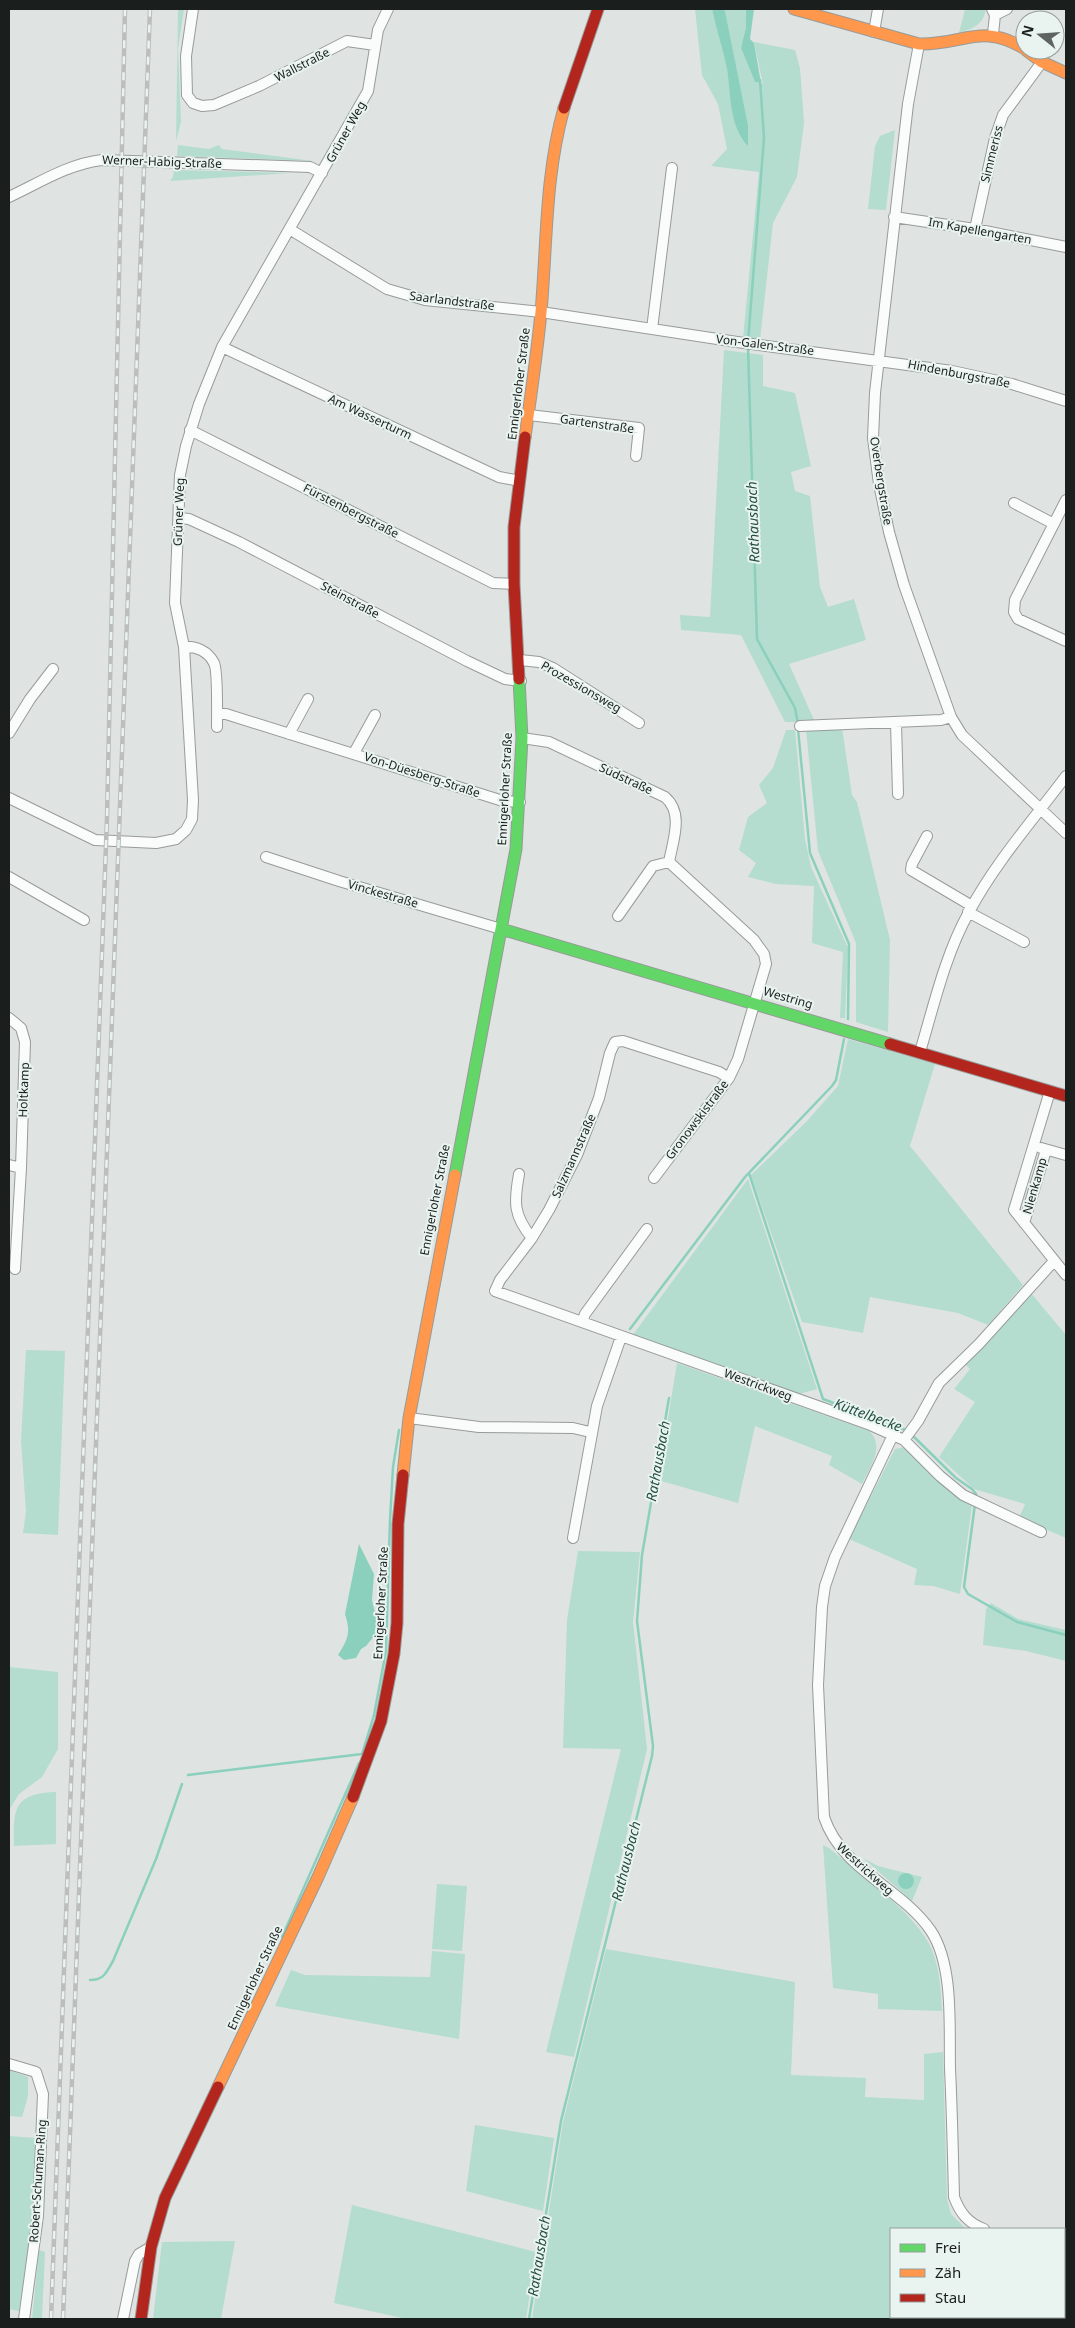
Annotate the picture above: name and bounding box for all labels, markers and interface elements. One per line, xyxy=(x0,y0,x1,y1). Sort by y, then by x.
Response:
north arrow xyxy=(1015,10,1065,60)
text: N xyxy=(1016,23,1038,39)
street label: Wallstraße xyxy=(271,43,332,86)
street label: Grüner Weg xyxy=(322,98,370,166)
street label: Simmeriss xyxy=(976,123,1007,184)
street label: Werner-Habig-Straße xyxy=(102,151,222,172)
street label: Im Kapellengarten xyxy=(927,213,1033,248)
street label: Saarlandstraße xyxy=(409,287,496,314)
street label: Ennigerloher Straße xyxy=(503,327,534,441)
street label: Von-Galen-Straße xyxy=(715,330,815,359)
street label: Hindenburgstraße xyxy=(906,355,1012,392)
street label: Am Wasserturm xyxy=(325,390,415,443)
street label: Gartenstraße xyxy=(559,410,636,437)
street label: Overbergstraße xyxy=(866,435,897,527)
street label: Grüner Weg xyxy=(169,477,188,546)
street label: Fürstenbergstraße xyxy=(301,479,402,542)
water label: Rathausbach xyxy=(742,481,763,563)
street label: Steinstraße xyxy=(318,577,383,622)
street label: Prozessionsweg xyxy=(538,657,625,716)
street label: Ennigerloher Straße xyxy=(493,732,516,846)
street label: Von-Düesberg-Straße xyxy=(362,748,483,801)
street label: Südstraße xyxy=(597,759,656,798)
street label: Vinckestraße xyxy=(346,875,421,912)
street label: Westring xyxy=(761,982,815,1013)
street label: Holtkamp xyxy=(14,1062,33,1118)
street label: Gronowskistraße xyxy=(661,1076,732,1163)
street label: Salzmannstraße xyxy=(547,1111,600,1201)
street label: Ennigerloher Straße xyxy=(415,1143,454,1257)
street label: Nienkamp xyxy=(1018,1156,1051,1216)
street label: Westrickweg xyxy=(722,1364,795,1405)
water label: Küttelbecke xyxy=(832,1393,905,1436)
water label: Rathausbach xyxy=(641,1419,674,1503)
street label: Ennigerloher Straße xyxy=(369,1546,392,1660)
water label: Rathausbach xyxy=(606,1819,645,1903)
street label: Westrickweg xyxy=(833,1838,898,1899)
street label: Ennigerloher Straße xyxy=(223,1923,286,2033)
street label: Robert-Schuman-Ring xyxy=(25,2119,50,2243)
water label: Rathausbach xyxy=(523,2214,554,2298)
legend xyxy=(890,2228,1065,2318)
text: Frei xyxy=(935,2237,961,2257)
text: Zäh xyxy=(935,2262,961,2282)
text: Stau xyxy=(935,2287,966,2307)

